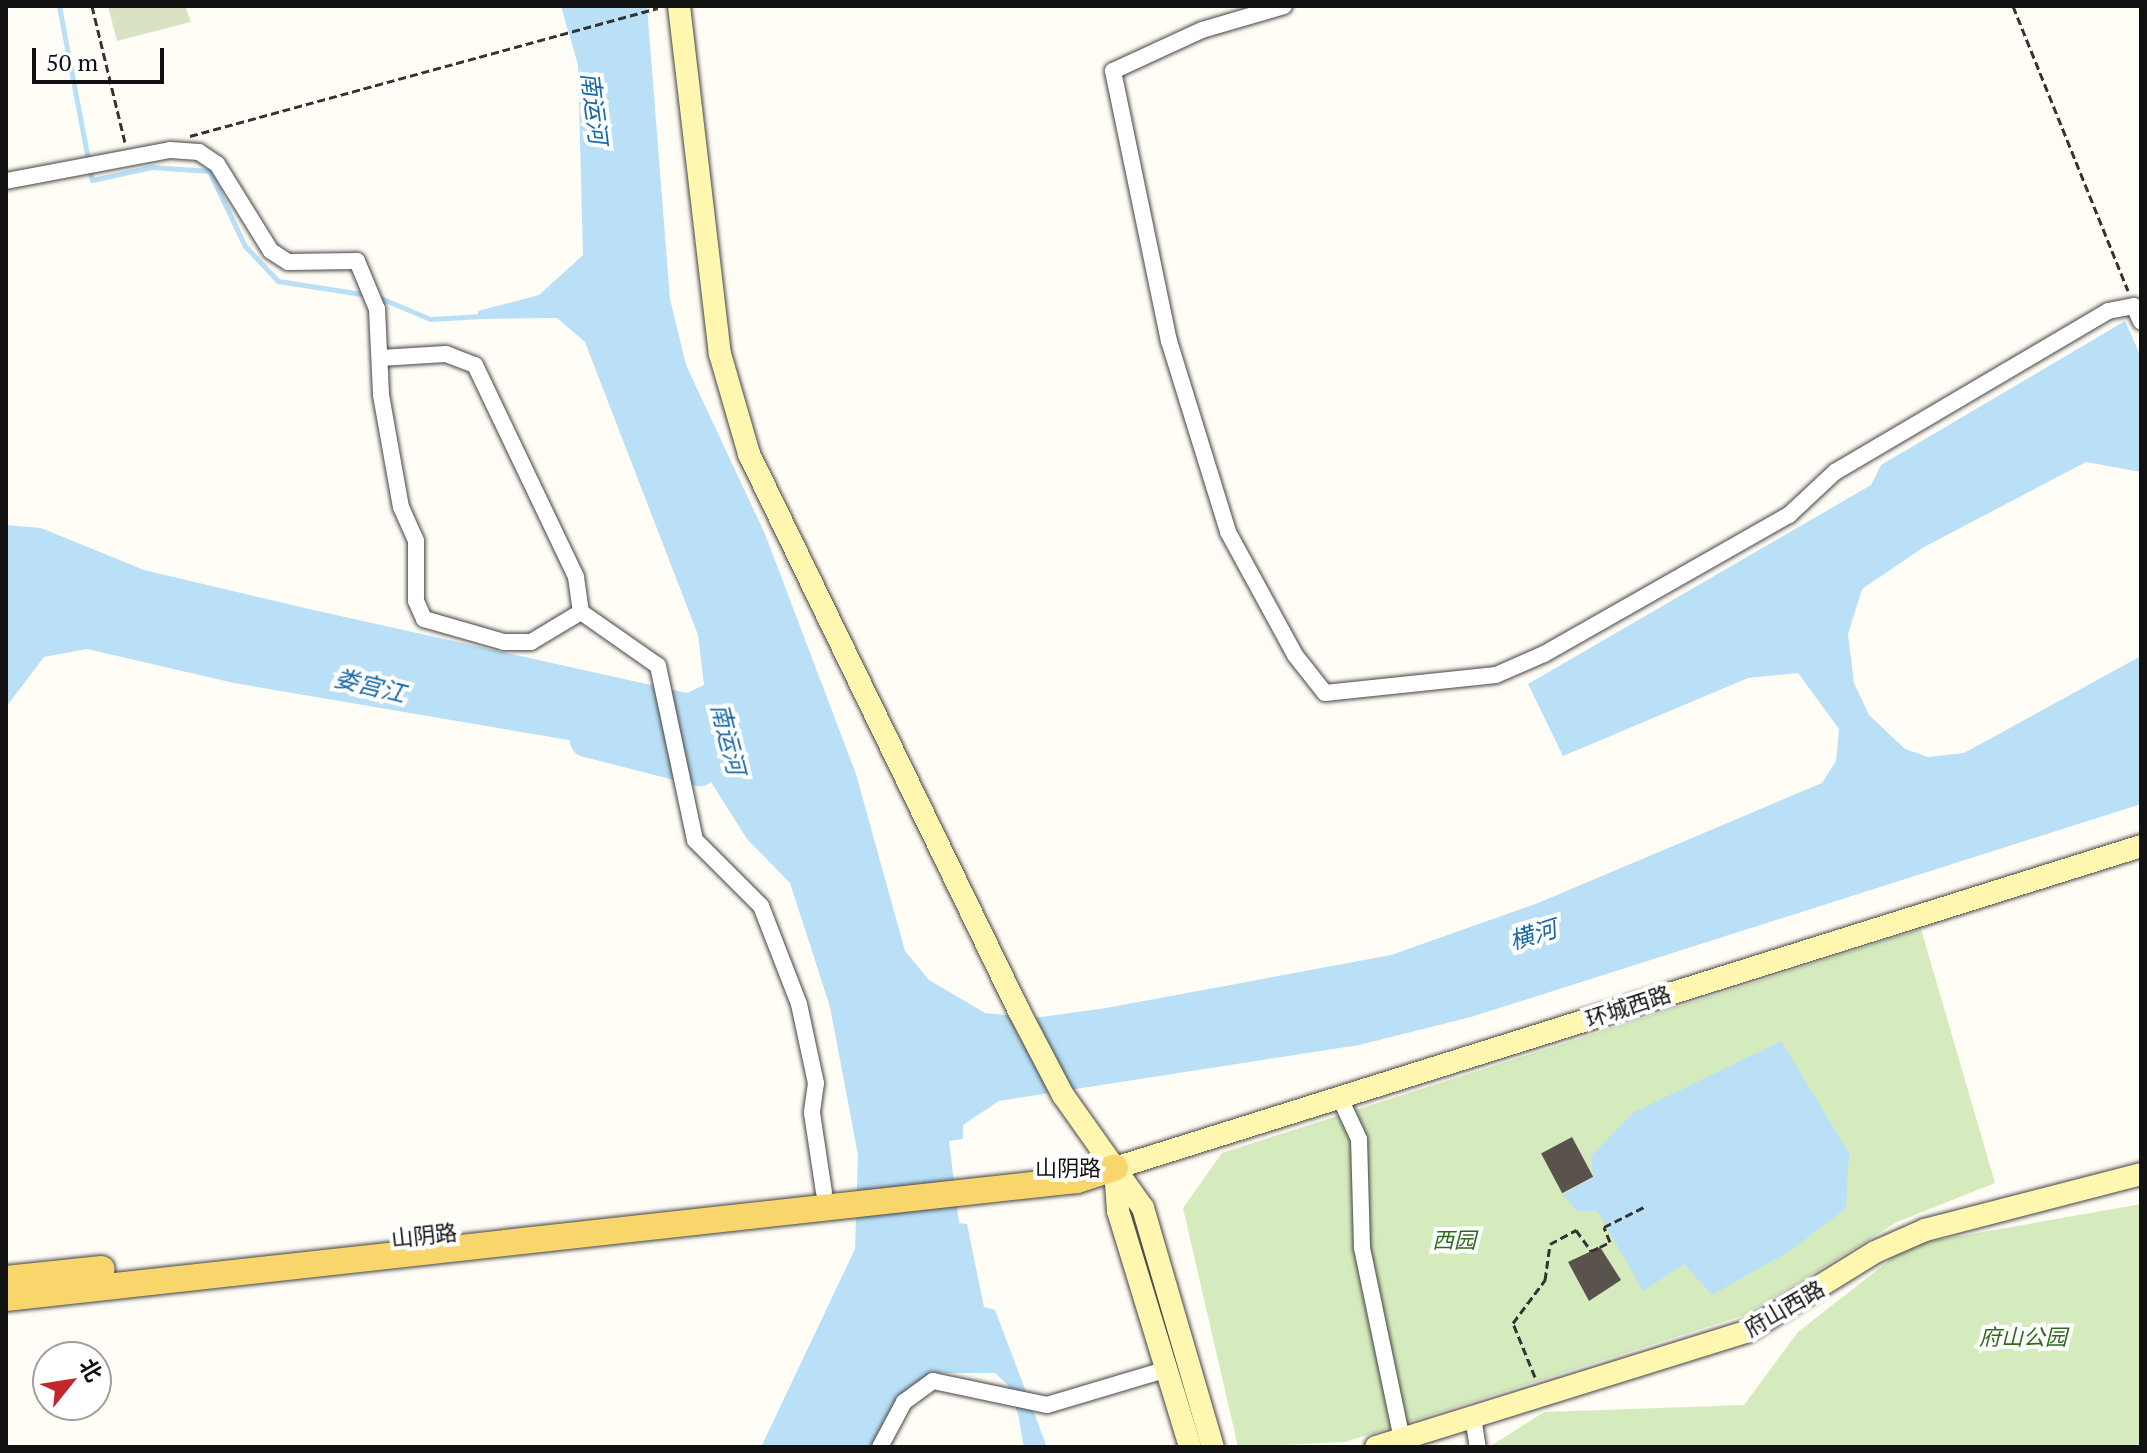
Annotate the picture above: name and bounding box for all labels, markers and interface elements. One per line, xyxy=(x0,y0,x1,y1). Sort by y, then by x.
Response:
scale bar xyxy=(36,32,168,82)
text: 50 m xyxy=(46,46,98,78)
water label: 南运河 xyxy=(575,71,613,145)
water label: 娄宫江 xyxy=(332,663,408,709)
water label: 南运河 xyxy=(705,701,751,777)
water label: 横河 xyxy=(1506,914,1560,956)
street label: 环城西路 xyxy=(1582,980,1674,1032)
street label: 山阴路 xyxy=(1035,1155,1101,1181)
street label: 山阴路 xyxy=(390,1218,458,1252)
park label: 西园 xyxy=(1432,1227,1476,1253)
street label: 府山西路 xyxy=(1739,1275,1829,1341)
park label: 府山公园 xyxy=(1979,1324,2067,1350)
north arrow xyxy=(32,1341,112,1421)
text: 北 xyxy=(73,1353,110,1387)

